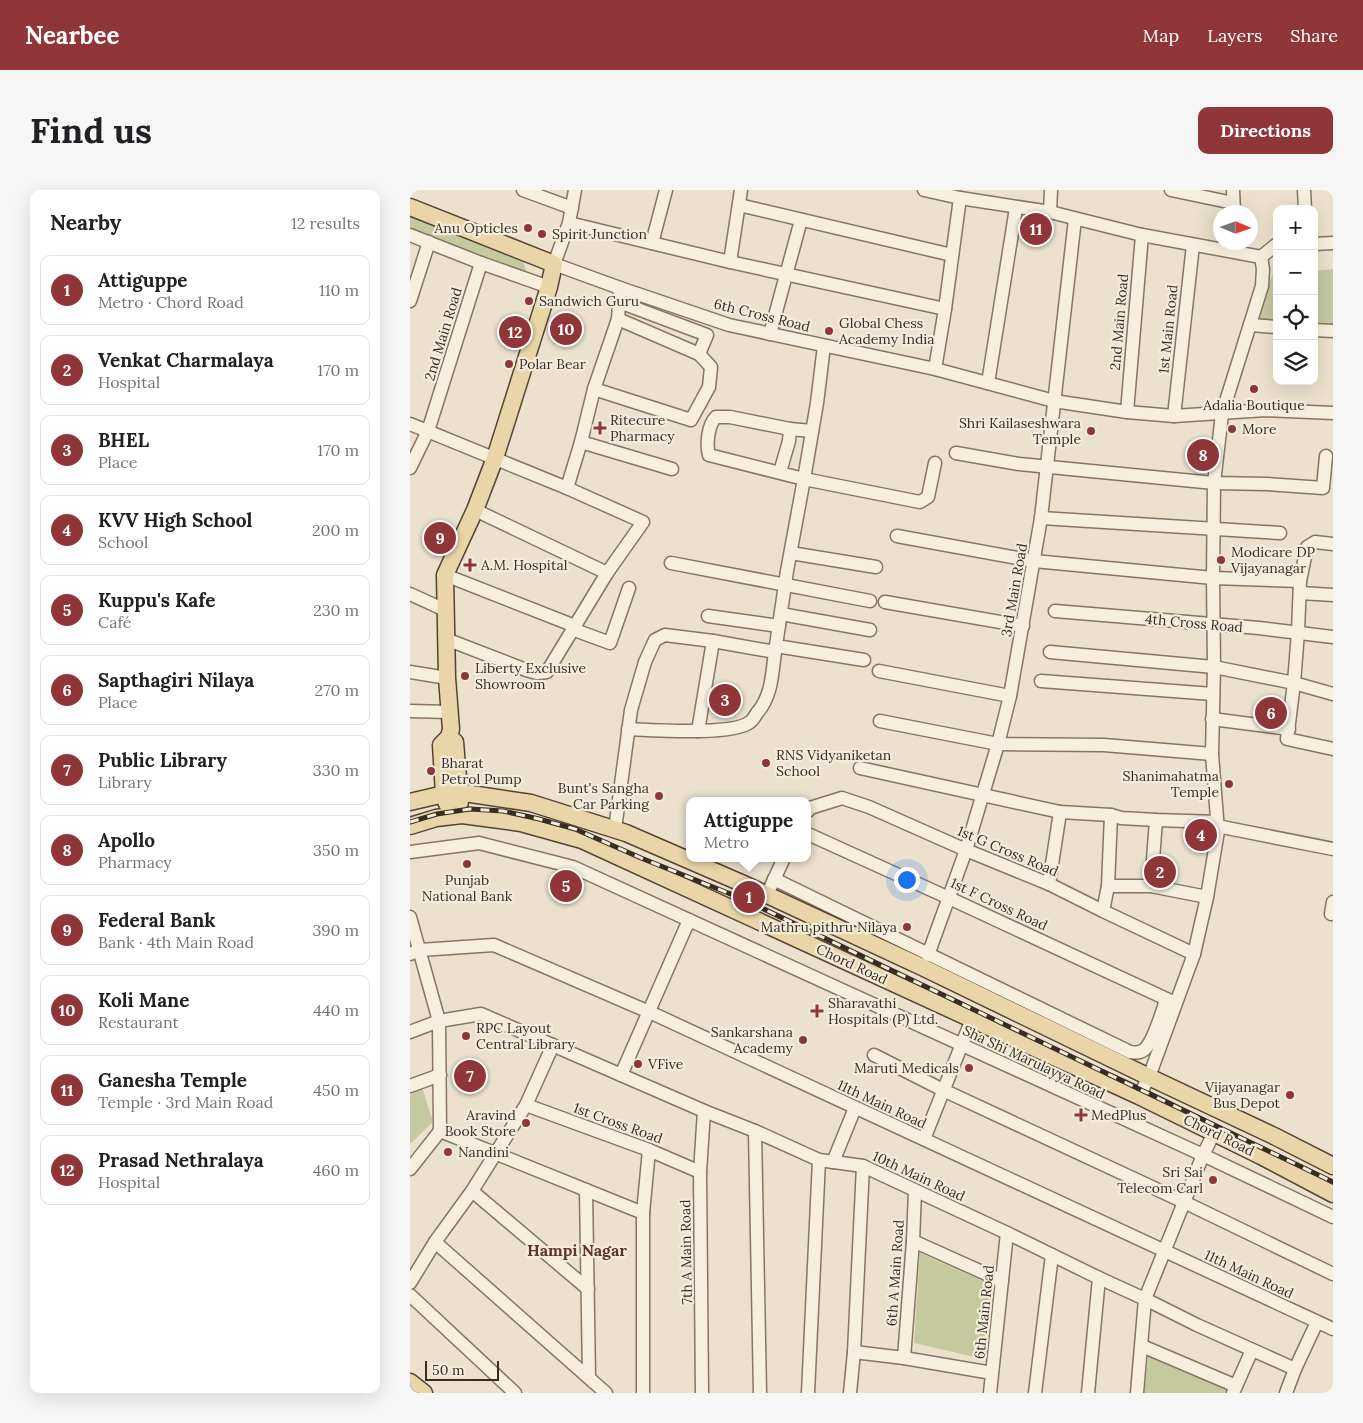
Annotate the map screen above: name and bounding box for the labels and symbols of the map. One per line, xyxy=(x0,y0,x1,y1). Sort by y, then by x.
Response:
north arrow xyxy=(1213,205,1258,250)
pin: 11 xyxy=(1020,210,1052,248)
place label: Anu Opticles xyxy=(434,219,518,237)
marker: Anu Opticles xyxy=(522,222,534,234)
place label: Spirit Junction xyxy=(552,225,647,243)
marker: Spirit Junction xyxy=(536,228,548,240)
street label: 2nd Main Road xyxy=(1106,273,1132,371)
street label: 1st Main Road xyxy=(1154,284,1182,374)
street label: 2nd Main Road xyxy=(420,285,466,383)
place label: Sandwich Guru xyxy=(539,292,639,310)
street label: 6th Cross Road xyxy=(712,294,812,336)
marker: Sandwich Guru xyxy=(523,295,535,307)
pin: 10 xyxy=(550,310,582,348)
pin: 12 xyxy=(499,313,531,351)
place label: Global Chess Academy India xyxy=(838,314,934,348)
marker: Global Chess Academy India xyxy=(823,325,835,337)
place label: Polar Bear xyxy=(519,355,586,373)
marker: Polar Bear xyxy=(503,358,515,370)
marker: Adalia Boutique xyxy=(1248,383,1260,395)
place label: Adalia Boutique xyxy=(1202,396,1305,414)
place label: Ritecure Pharmacy xyxy=(610,411,675,445)
place label: Shri Kailaseshwara Temple xyxy=(959,414,1081,448)
place label: More xyxy=(1242,420,1277,438)
marker: Ritecure Pharmacy xyxy=(594,422,606,434)
marker: More xyxy=(1226,423,1238,435)
marker: Shri Kailaseshwara Temple xyxy=(1085,425,1097,437)
pin: 8 xyxy=(1187,436,1219,474)
pin: 9 xyxy=(424,519,456,557)
street label: 3rd Main Road xyxy=(997,542,1031,638)
place label: Modicare DP Vijayanagar xyxy=(1230,543,1315,577)
marker: Modicare DP Vijayanagar xyxy=(1215,554,1227,566)
place label: A.M. Hospital xyxy=(480,556,568,574)
marker: A.M. Hospital xyxy=(463,558,477,572)
street label: 4th Cross Road xyxy=(1144,610,1244,636)
place label: Liberty Exclusive Showroom xyxy=(475,659,587,693)
marker: Liberty Exclusive Showroom xyxy=(459,670,471,682)
pin: 3 xyxy=(709,681,741,719)
pin: 6 xyxy=(1255,694,1287,732)
place label: RNS Vidyaniketan School xyxy=(776,746,892,780)
place label: Bharat Petrol Pump xyxy=(441,754,522,788)
marker: RNS Vidyaniketan School xyxy=(760,757,772,769)
marker: Bharat Petrol Pump xyxy=(425,765,437,777)
place label: Shanimahatma Temple xyxy=(1123,767,1219,801)
marker: Shanimahatma Temple xyxy=(1223,778,1235,790)
place label: Bunt's Sangha Car Parking xyxy=(558,779,649,813)
marker: Bunt's Sangha Car Parking xyxy=(653,790,665,802)
pin: 4 xyxy=(1185,816,1217,854)
street label: 1st G Cross Road xyxy=(955,822,1061,880)
pin: 2 xyxy=(1144,853,1176,891)
marker: Punjab National Bank xyxy=(461,858,473,870)
pin: 5 xyxy=(550,867,582,905)
your location xyxy=(894,867,920,893)
place label: Punjab National Bank xyxy=(422,871,513,905)
street label: 1st F Cross Road xyxy=(948,874,1050,934)
pin: 1 xyxy=(733,878,765,916)
place label: Mathru pithru Nilaya xyxy=(761,918,897,936)
marker: Mathru pithru Nilaya xyxy=(901,921,913,933)
street label: Chord Road xyxy=(813,940,891,988)
place label: Sharavathi Hospitals (P) Ltd. xyxy=(828,994,938,1028)
marker: Sharavathi Hospitals (P) Ltd. xyxy=(810,1004,824,1018)
place label: RPC Layout Central Library xyxy=(476,1019,576,1053)
street label: Sha Shi Marulayya Road xyxy=(960,1021,1108,1103)
place label: Sankarshana Academy xyxy=(711,1023,794,1057)
marker: RPC Layout Central Library xyxy=(460,1030,472,1042)
marker: Sankarshana Academy xyxy=(797,1034,809,1046)
place label: VFive xyxy=(647,1055,684,1073)
pin: 7 xyxy=(454,1057,486,1095)
marker: VFive xyxy=(632,1058,644,1070)
place label: Maruti Medicals xyxy=(854,1059,959,1077)
marker: Maruti Medicals xyxy=(963,1062,975,1074)
street label: 11th Main Road xyxy=(835,1075,929,1133)
place label: Vijayanagar Bus Depot xyxy=(1204,1078,1281,1112)
marker: Vijayanagar Bus Depot xyxy=(1284,1089,1296,1101)
street label: 1st Cross Road xyxy=(571,1099,665,1147)
place label: Aravind Book Store xyxy=(445,1106,516,1140)
place label: MedPlus xyxy=(1091,1106,1147,1124)
marker: MedPlus xyxy=(1075,1109,1087,1121)
street label: Chord Road xyxy=(1181,1110,1257,1160)
marker: Aravind Book Store xyxy=(520,1117,532,1129)
place label: Nandini xyxy=(458,1143,509,1161)
marker: Nandini xyxy=(442,1146,454,1158)
street label: 10th Main Road xyxy=(870,1147,968,1205)
place label: Sri Sai Telecom Carl xyxy=(1117,1163,1203,1197)
marker: Sri Sai Telecom Carl xyxy=(1207,1174,1219,1186)
street label: 7th A Main Road xyxy=(676,1199,696,1305)
street label: 6th A Main Road xyxy=(882,1219,908,1327)
district label: Hampi Nagar xyxy=(527,1240,627,1260)
street label: 11th Main Road xyxy=(1202,1245,1296,1303)
street label: 6th Main Road xyxy=(970,1264,998,1360)
scale bar xyxy=(425,1358,499,1381)

